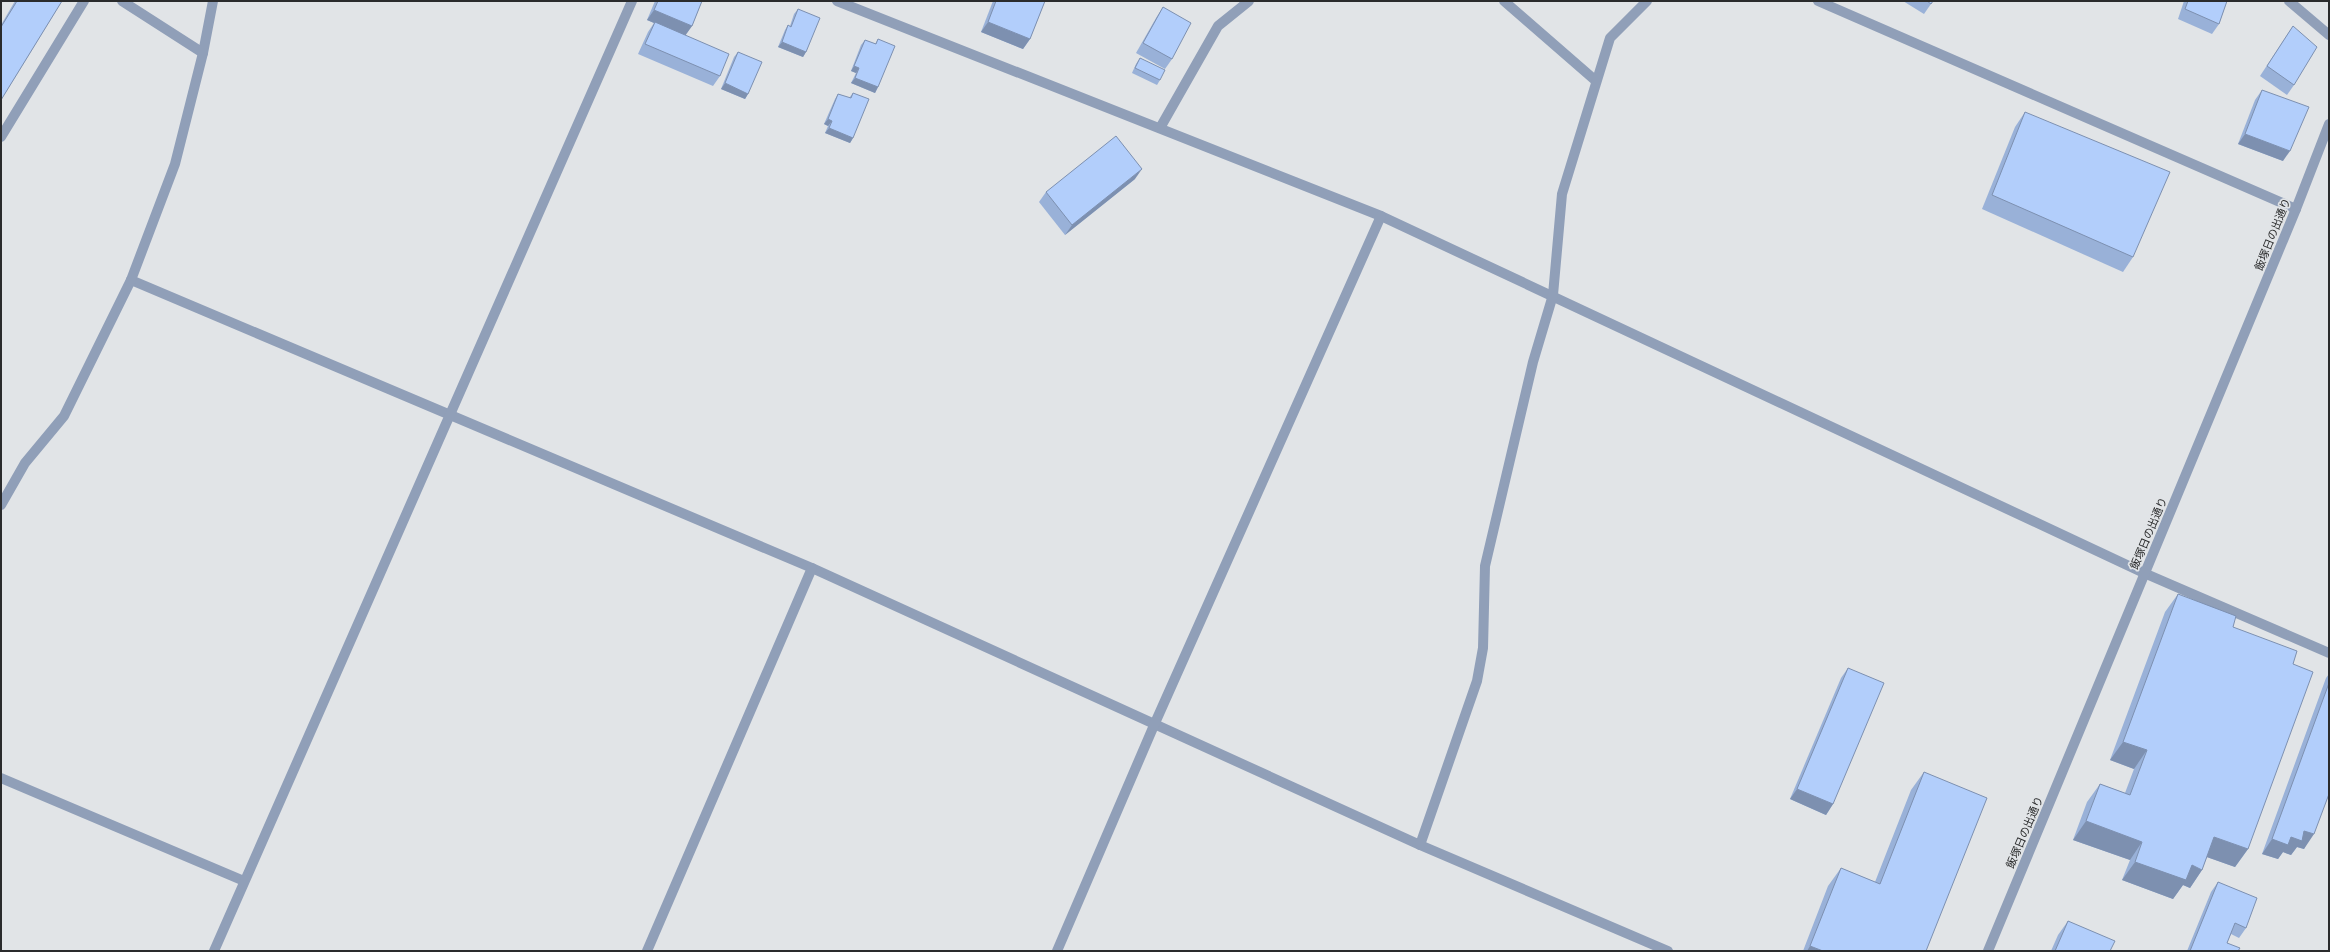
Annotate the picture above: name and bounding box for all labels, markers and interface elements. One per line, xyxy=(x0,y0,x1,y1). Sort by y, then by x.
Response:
street label: 飯塚日の出通り xyxy=(2251,195,2293,273)
street label: 飯塚日の出通り xyxy=(2126,495,2170,571)
street label: 飯塚日の出通り xyxy=(2002,794,2046,870)

